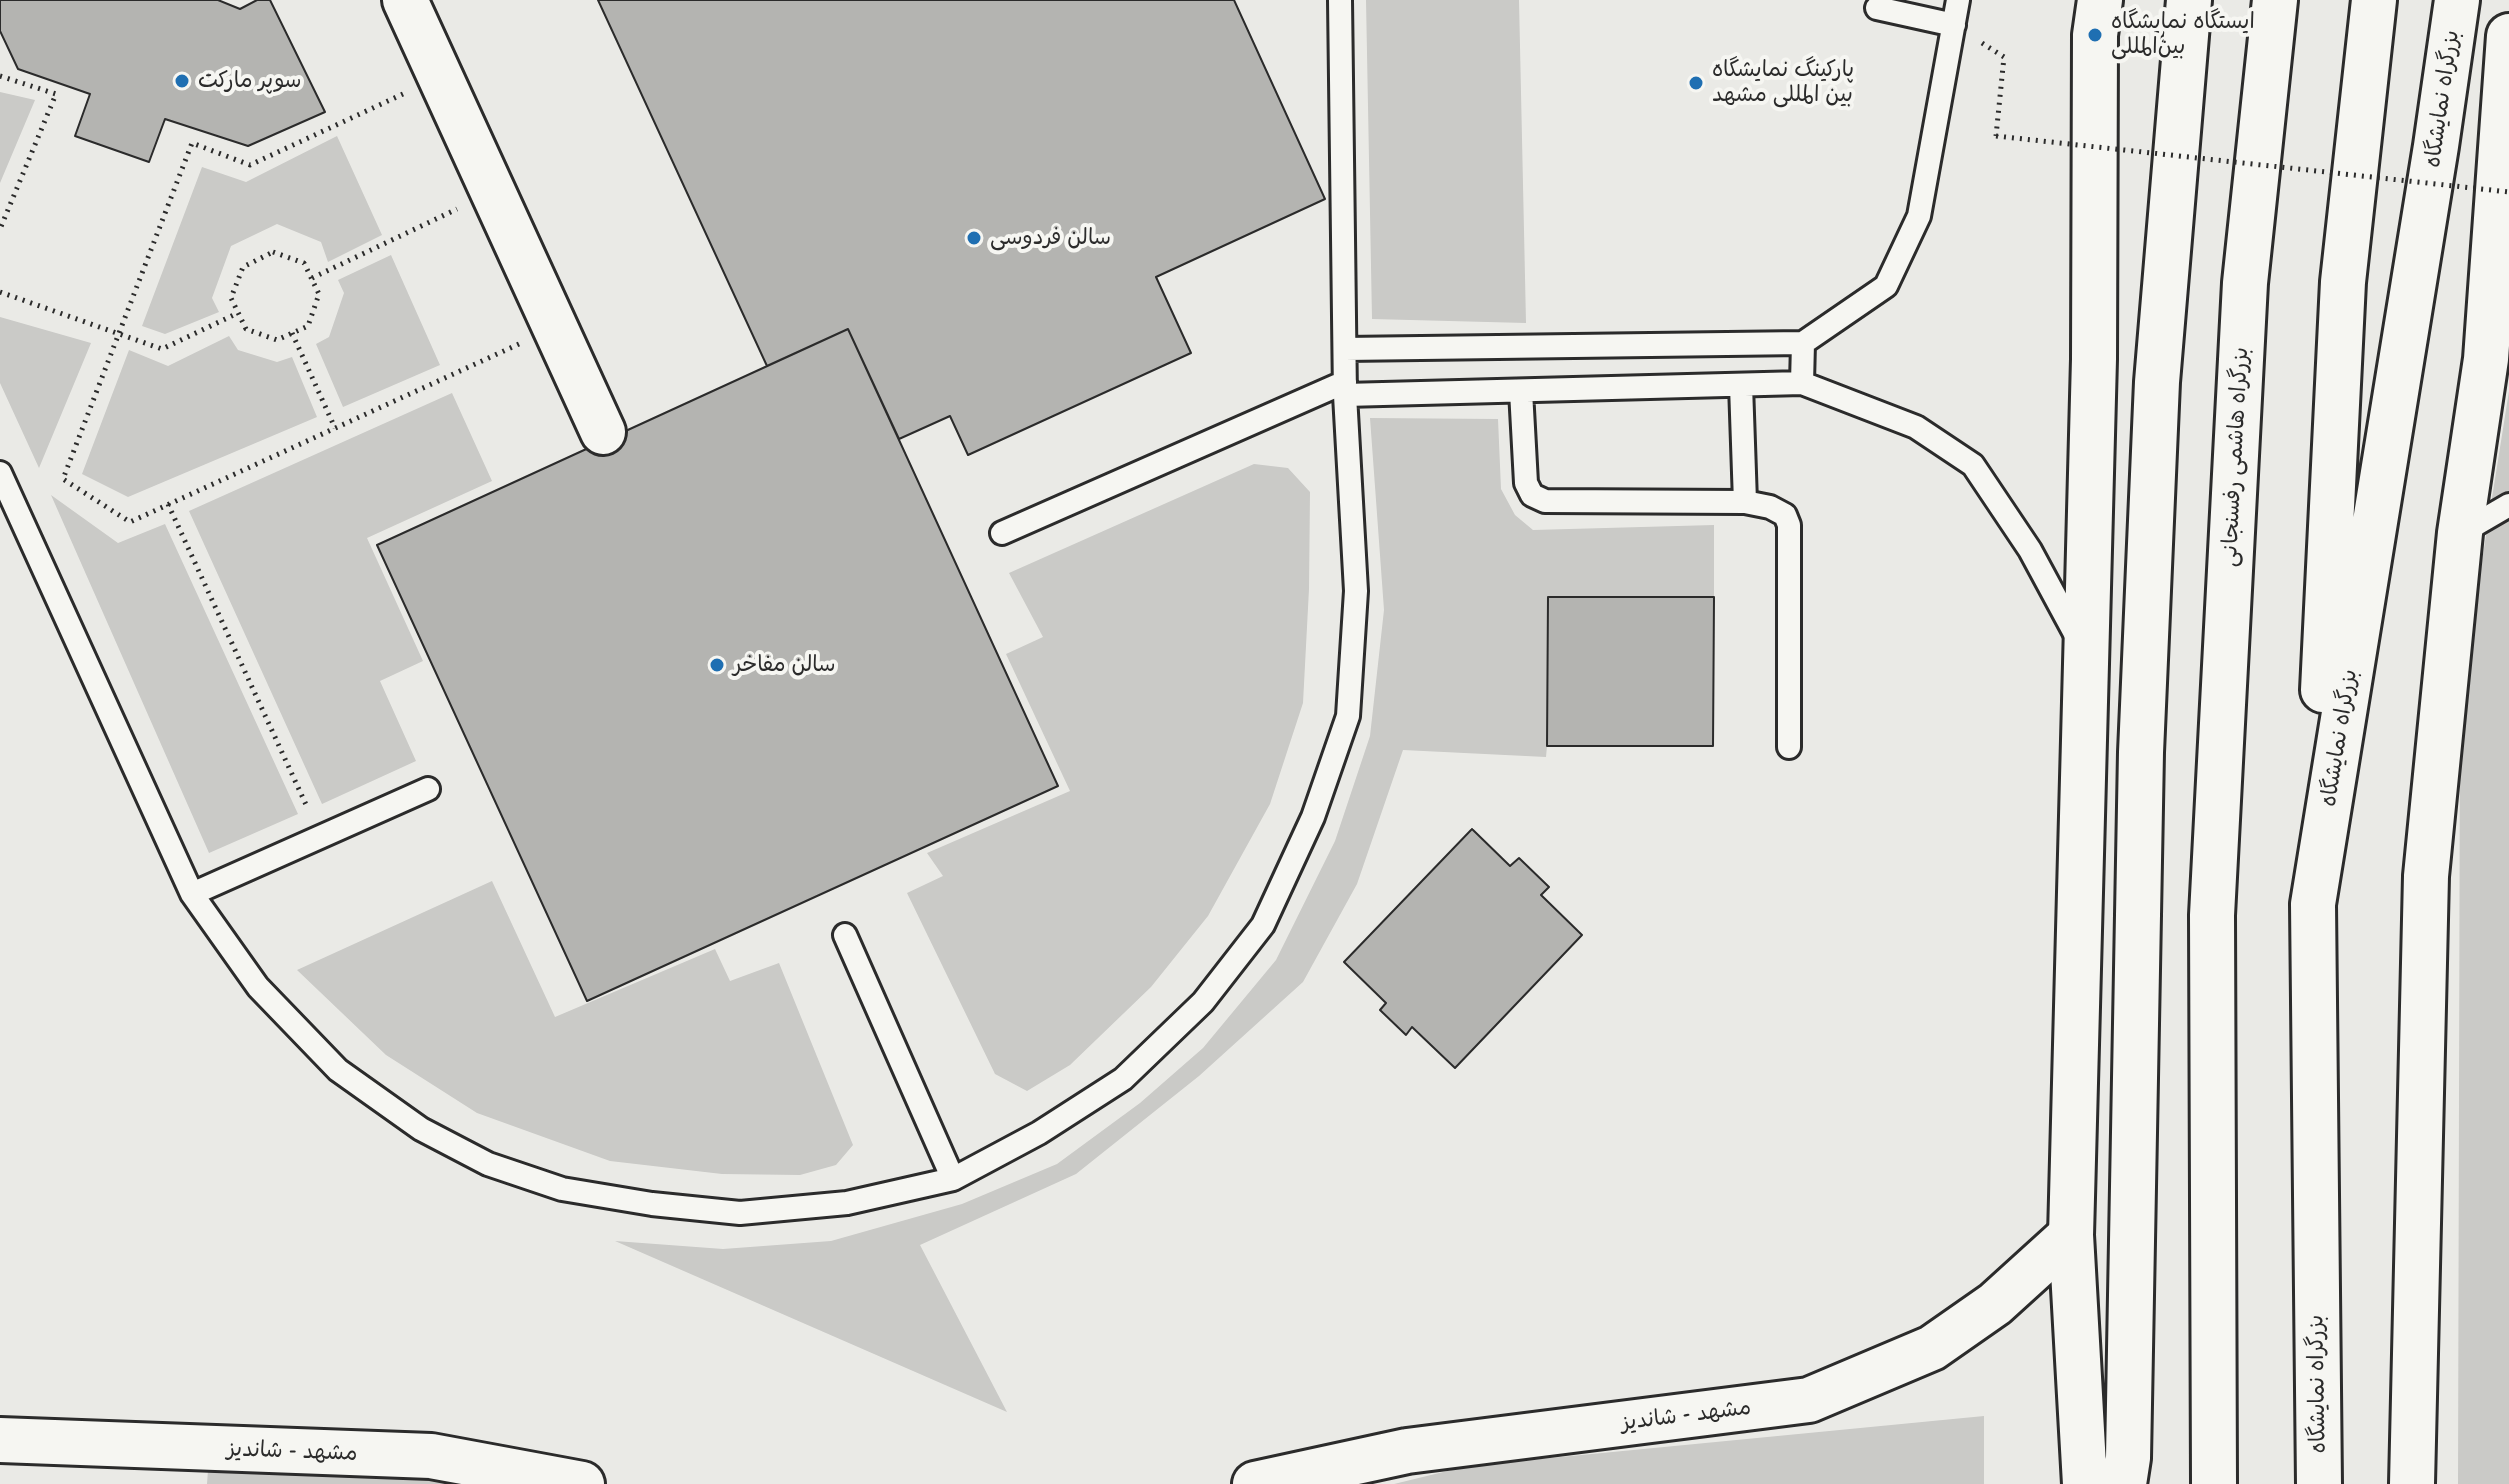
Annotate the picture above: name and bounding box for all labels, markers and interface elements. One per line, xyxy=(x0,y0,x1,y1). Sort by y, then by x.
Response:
place label: ایستگاه نمایشگاه بین‌المللی xyxy=(2111,9,2255,60)
marker: ایستگاه نمایشگاه بین‌المللی xyxy=(2086,26,2104,44)
street label: بزرگراه نمایشگاه xyxy=(2420,29,2466,169)
place label: پارکینگ نمایشگاه بین المللی مشهد xyxy=(1712,57,1854,108)
place label: سوپر مارکت xyxy=(198,68,302,94)
marker: سوپر مارکت xyxy=(173,72,191,90)
marker: پارکینگ نمایشگاه بین المللی مشهد xyxy=(1687,74,1705,92)
place label: سالن فردوسی xyxy=(990,225,1111,251)
marker: سالن فردوسی xyxy=(965,229,983,247)
street label: بزرگراه هاشمی رفسنجانی xyxy=(2217,346,2255,568)
place label: سالن مفاخر xyxy=(733,652,836,678)
marker: سالن مفاخر xyxy=(708,656,726,674)
street label: بزرگراه نمایشگاه xyxy=(2316,668,2364,808)
street label: بزرگراه نمایشگاه xyxy=(2304,1315,2332,1453)
street label: مشهد - شاندیز xyxy=(1619,1395,1753,1437)
street label: مشهد - شاندیز xyxy=(226,1437,358,1467)

